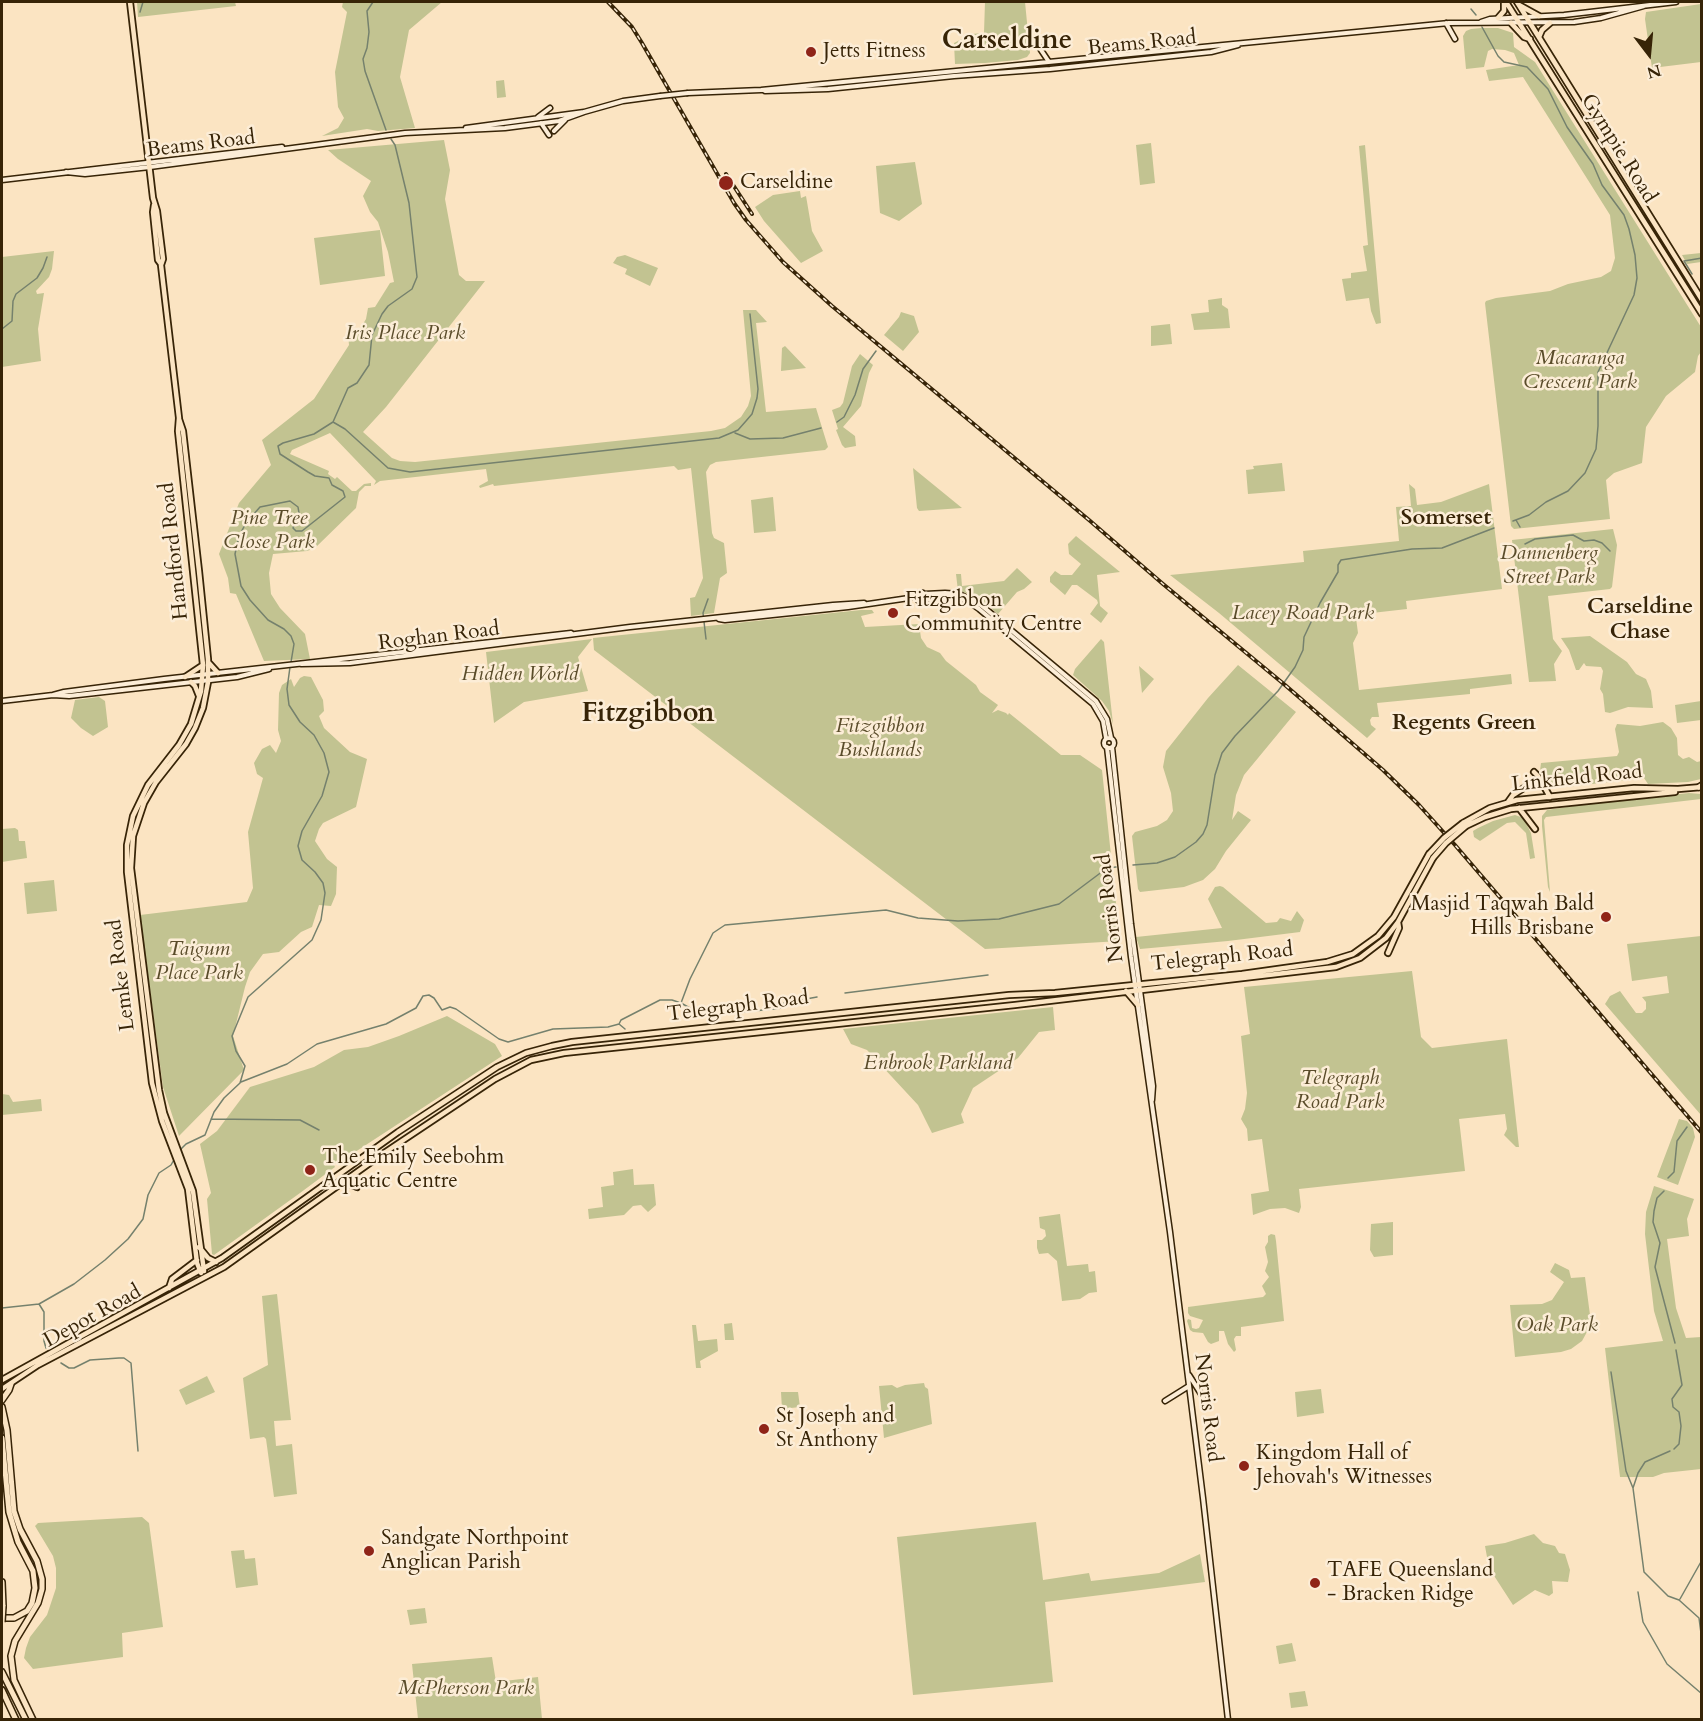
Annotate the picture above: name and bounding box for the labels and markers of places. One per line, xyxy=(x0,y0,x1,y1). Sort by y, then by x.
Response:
place label: Jetts Fitness xyxy=(823,39,926,65)
marker: Jetts Fitness xyxy=(804,45,818,59)
place label: Carseldine xyxy=(740,170,833,196)
marker: Carseldine xyxy=(717,174,735,192)
place label: Fitzgibbon Community Centre xyxy=(905,588,1082,638)
marker: Fitzgibbon Community Centre xyxy=(886,606,900,620)
place label: Masjid Taqwah Bald Hills Brisbane xyxy=(1411,892,1594,942)
marker: Masjid Taqwah Bald Hills Brisbane xyxy=(1599,910,1613,924)
place label: The Emily Seebohm Aquatic Centre xyxy=(322,1145,504,1195)
marker: The Emily Seebohm Aquatic Centre xyxy=(303,1163,317,1177)
place label: St Joseph and St Anthony xyxy=(776,1404,894,1454)
marker: St Joseph and St Anthony xyxy=(757,1422,771,1436)
place label: Kingdom Hall of Jehovah's Witnesses xyxy=(1256,1441,1432,1491)
marker: Kingdom Hall of Jehovah's Witnesses xyxy=(1237,1459,1251,1473)
place label: Sandgate Northpoint Anglican Parish xyxy=(381,1526,568,1576)
marker: Sandgate Northpoint Anglican Parish xyxy=(362,1544,376,1558)
place label: TAFE Queensland - Bracken Ridge xyxy=(1327,1558,1493,1608)
marker: TAFE Queensland - Bracken Ridge xyxy=(1308,1576,1322,1590)

